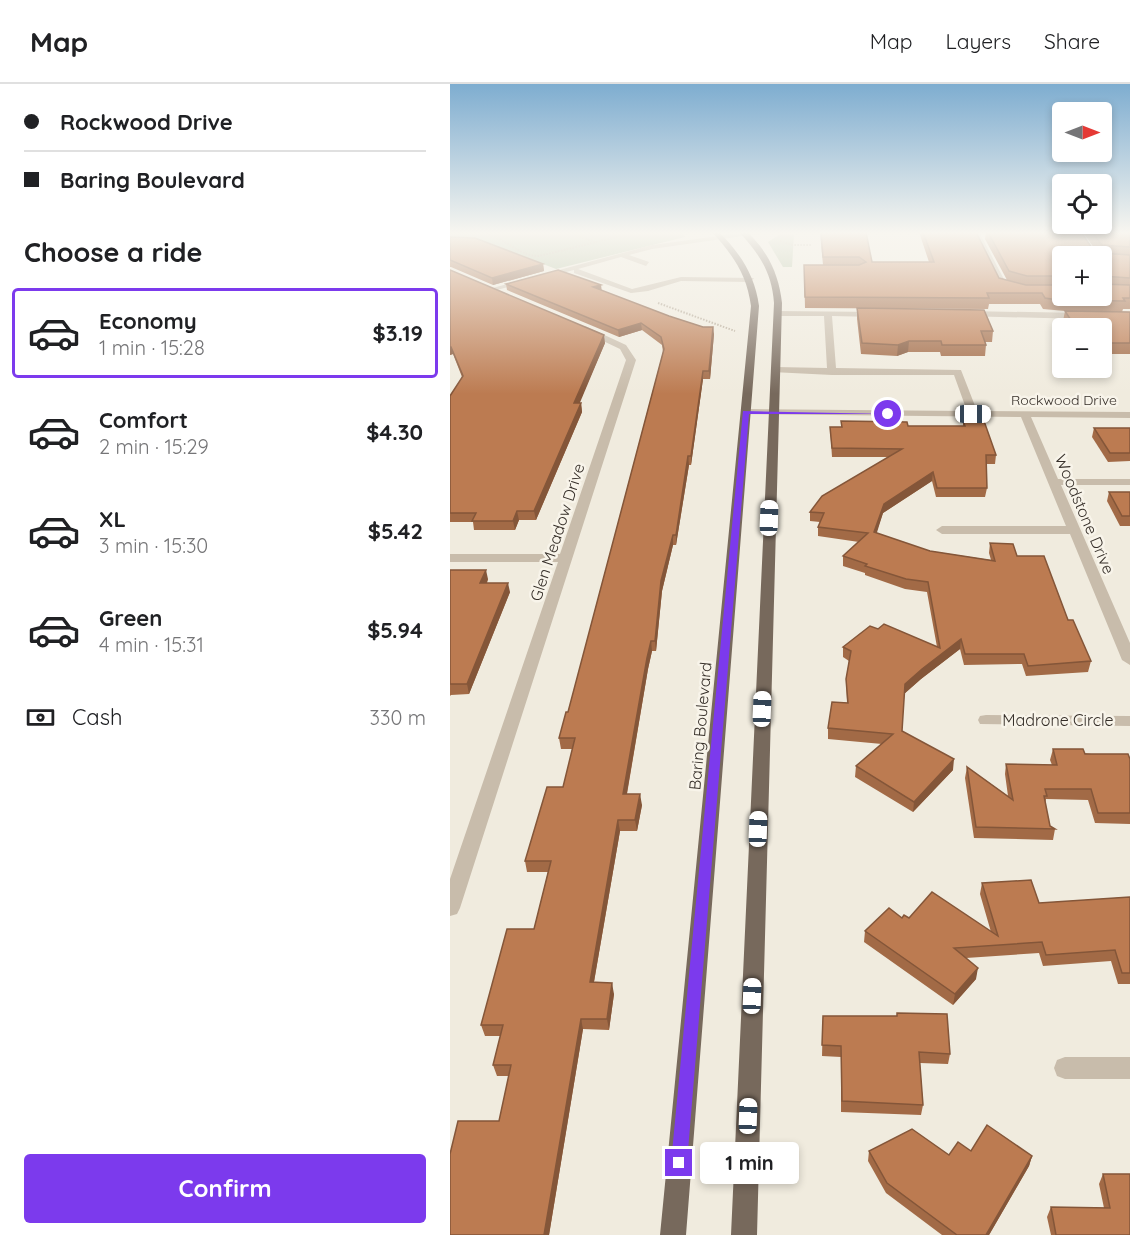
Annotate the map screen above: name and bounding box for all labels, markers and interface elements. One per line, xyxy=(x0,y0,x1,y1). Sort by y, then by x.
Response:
text: Map xyxy=(30,24,88,59)
text: Map xyxy=(870,28,913,54)
text: Layers xyxy=(946,28,1011,54)
text: Share xyxy=(1044,28,1100,54)
north arrow xyxy=(1052,102,1112,162)
map controls xyxy=(1052,102,1112,378)
text: Rockwood Drive xyxy=(60,108,233,136)
text: Baring Boulevard xyxy=(60,166,245,194)
button: locate xyxy=(1052,174,1112,234)
text: Choose a ride xyxy=(24,235,202,269)
button: + xyxy=(1052,246,1112,306)
icon: car xyxy=(27,306,81,360)
text: Economy xyxy=(99,307,197,335)
button: − xyxy=(1052,318,1112,378)
text: $3.19 xyxy=(373,319,423,347)
text: 1 min · 15:28 xyxy=(99,335,205,360)
street label: Rockwood Drive xyxy=(1011,391,1117,409)
route start xyxy=(874,400,901,427)
icon: car xyxy=(27,405,81,459)
car xyxy=(955,405,991,423)
text: Comfort xyxy=(99,406,188,434)
text: $4.30 xyxy=(366,418,423,446)
text: 2 min · 15:29 xyxy=(99,434,209,459)
street label: Woodstone Drive xyxy=(1051,451,1119,577)
street label: Glen Meadow Drive xyxy=(525,461,589,603)
car xyxy=(759,500,779,536)
icon: car xyxy=(27,504,81,558)
text: XL xyxy=(99,505,126,533)
text: $5.42 xyxy=(368,517,423,545)
text: 3 min · 15:30 xyxy=(99,533,208,558)
icon: car xyxy=(27,603,81,657)
text: Green xyxy=(99,604,162,632)
text: $5.94 xyxy=(367,616,423,644)
text: 4 min · 15:31 xyxy=(99,632,204,657)
street label: Baring Boulevard xyxy=(684,661,716,791)
car xyxy=(752,691,772,727)
icon: cash xyxy=(24,701,57,734)
text: Cash xyxy=(72,703,123,731)
text: 330 m xyxy=(369,705,426,730)
street label: Madrone Circle xyxy=(1002,710,1114,730)
car xyxy=(748,811,768,847)
car xyxy=(742,978,762,1014)
car xyxy=(738,1098,758,1134)
callout: 1 min xyxy=(700,1142,799,1184)
route end xyxy=(665,1149,692,1176)
text: 1 min xyxy=(725,1150,774,1175)
button: Confirm xyxy=(24,1154,426,1223)

